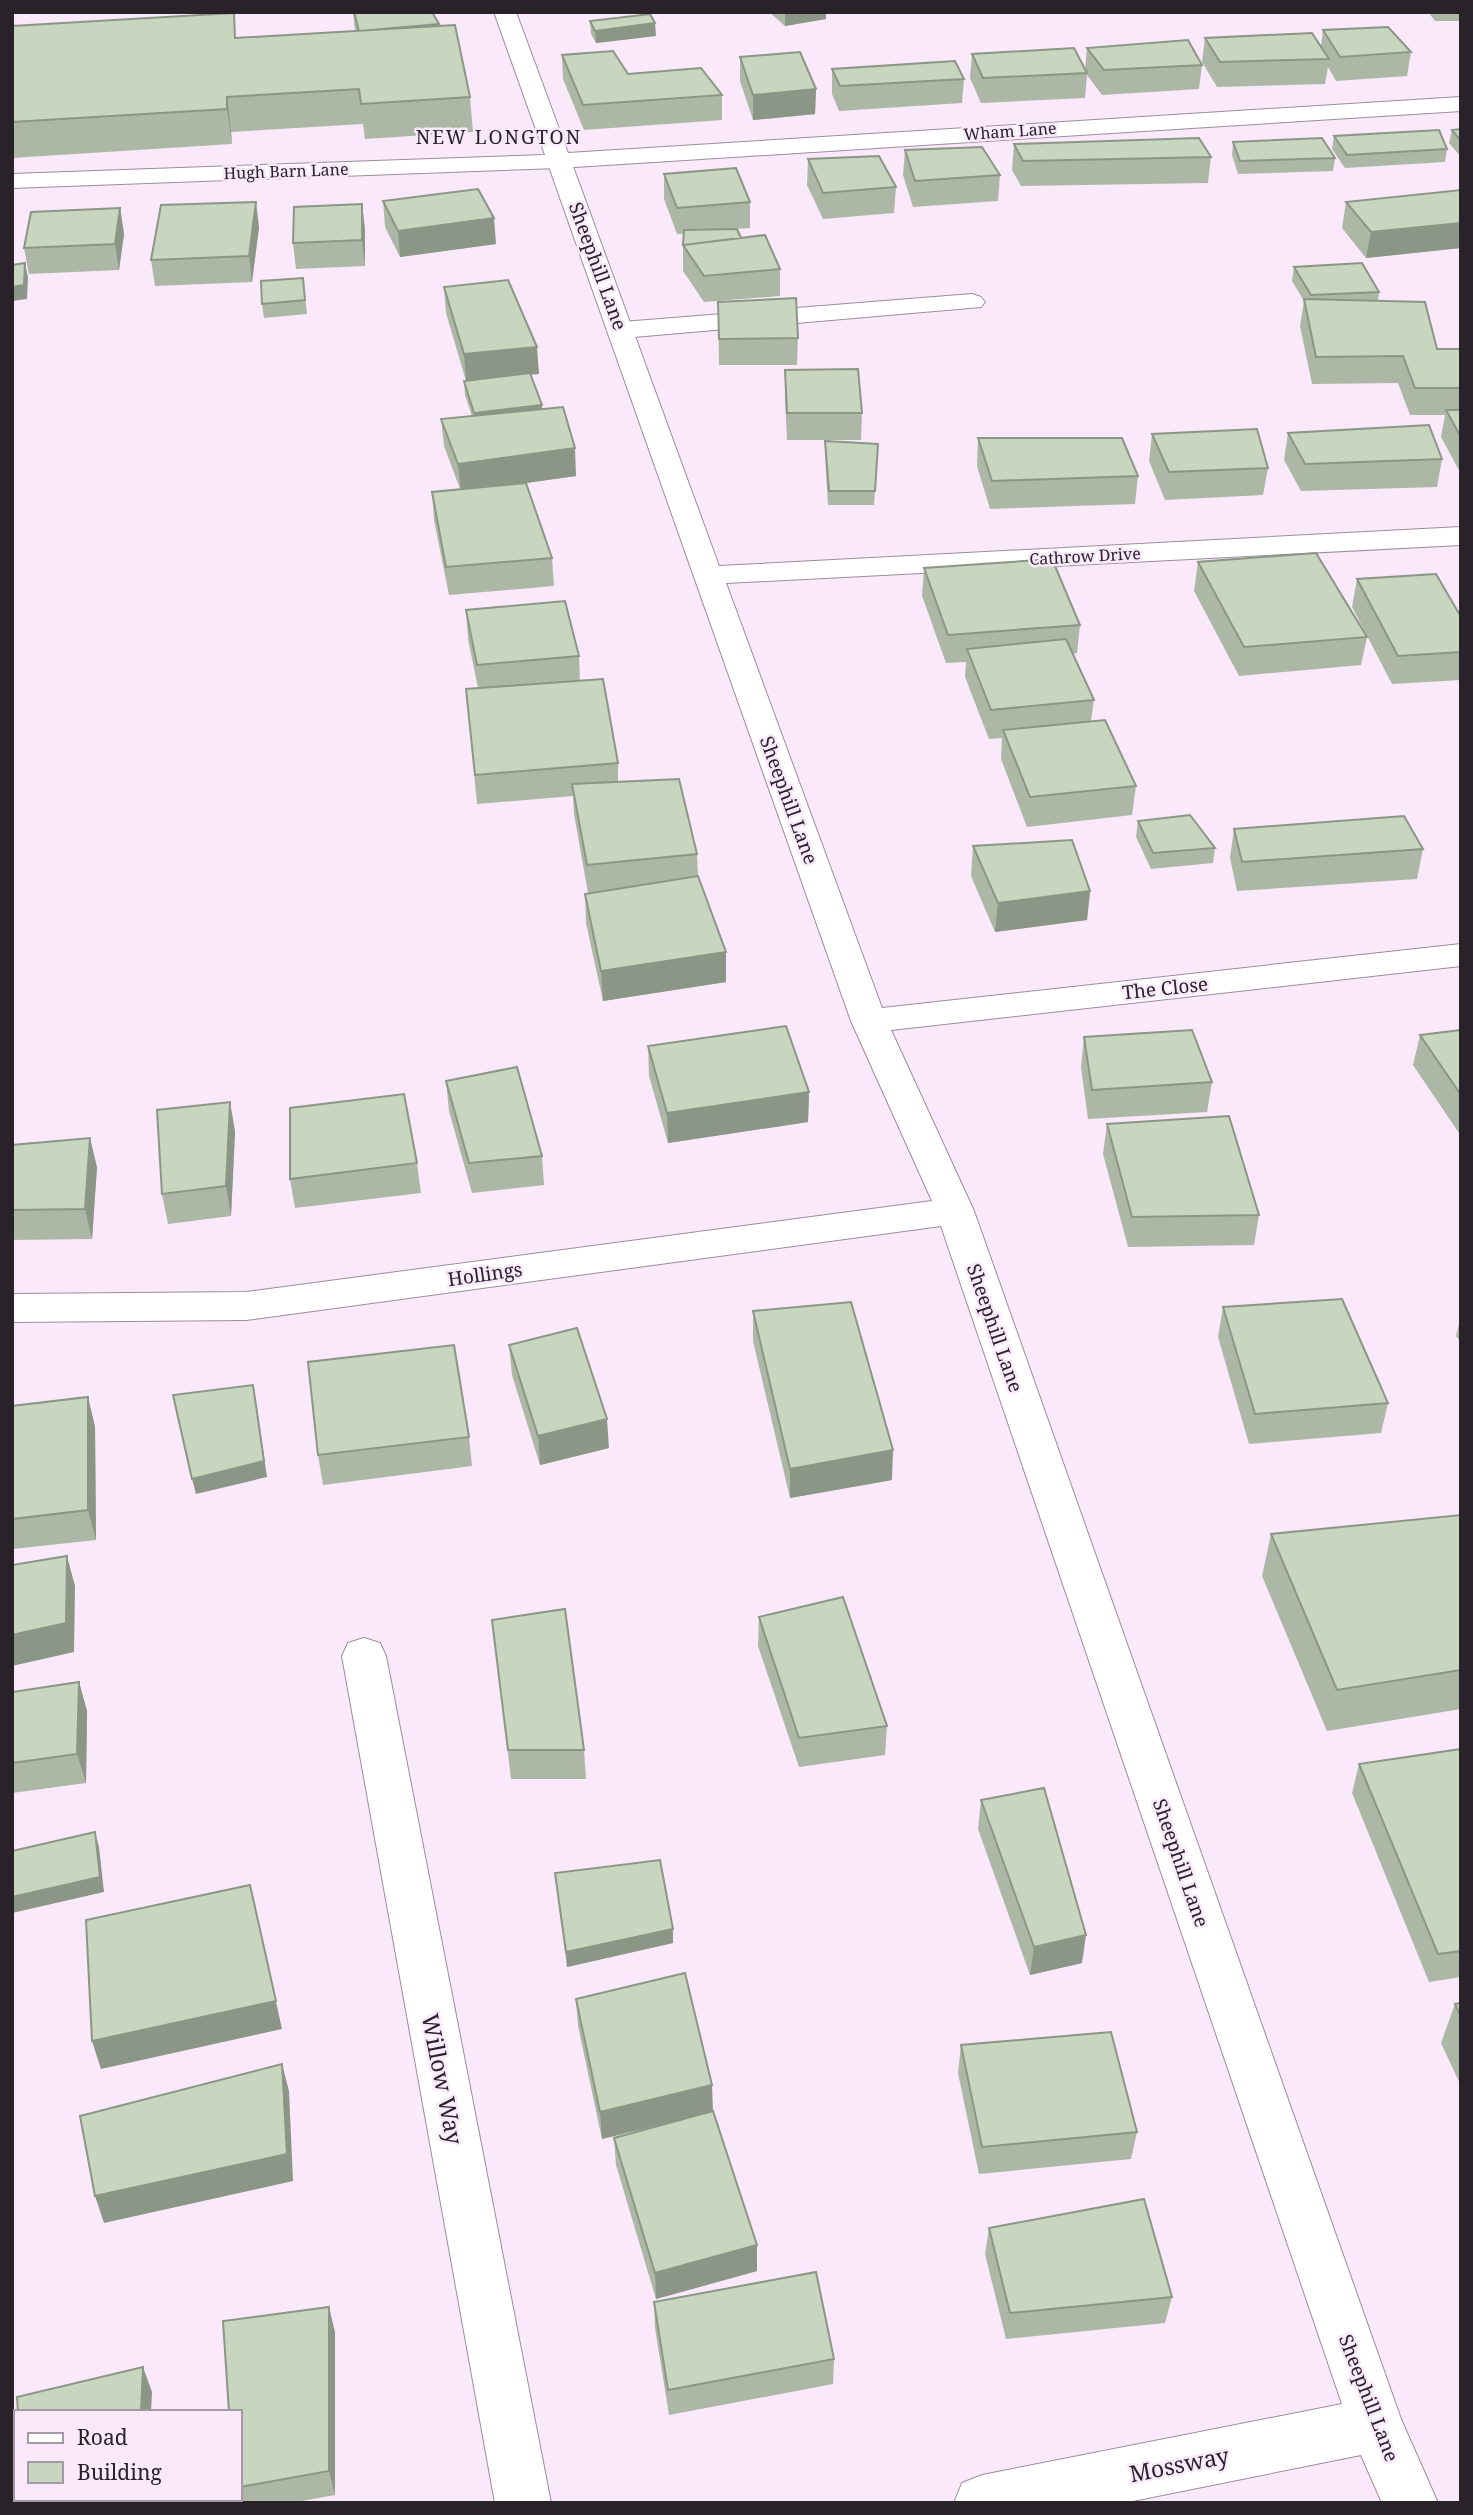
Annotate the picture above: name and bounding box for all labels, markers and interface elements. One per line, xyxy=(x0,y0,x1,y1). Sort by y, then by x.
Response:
street label: Wham Lane xyxy=(963,117,1057,145)
district label: NEW LONGTON xyxy=(416,124,582,150)
street label: Hugh Barn Lane xyxy=(223,158,349,184)
street label: Sheephill Lane xyxy=(563,198,633,334)
street label: Cathrow Drive xyxy=(1029,542,1141,570)
street label: Sheephill Lane xyxy=(754,732,824,868)
street label: The Close xyxy=(1121,971,1209,1005)
street label: Hollings xyxy=(446,1256,524,1292)
street label: Sheephill Lane xyxy=(961,1260,1029,1396)
street label: Sheephill Lane xyxy=(1147,1795,1215,1931)
street label: Willow Way xyxy=(415,2011,471,2147)
street label: Sheephill Lane xyxy=(1333,2331,1405,2465)
legend xyxy=(14,2410,242,2501)
text: Road xyxy=(77,2423,128,2451)
street label: Mossway xyxy=(1126,2439,1232,2489)
text: Building xyxy=(77,2458,162,2486)

